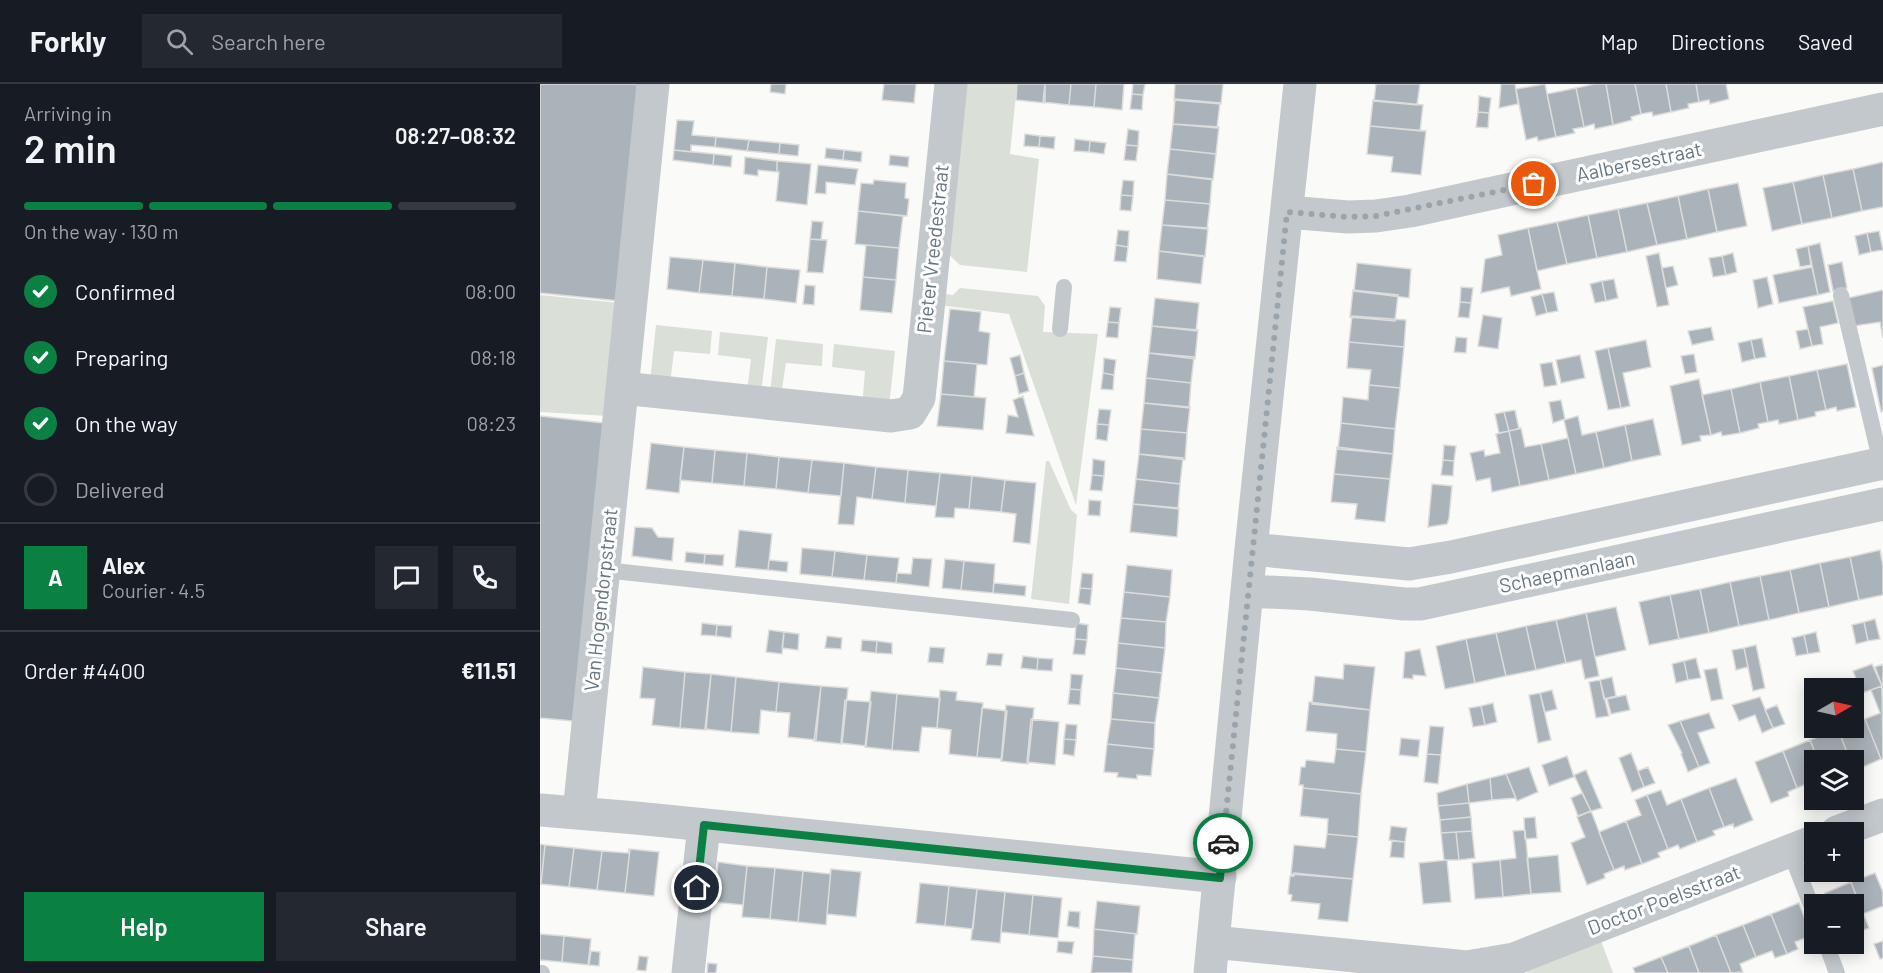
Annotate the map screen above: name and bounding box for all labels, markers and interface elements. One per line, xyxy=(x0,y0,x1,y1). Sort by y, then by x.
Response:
search box xyxy=(142,14,562,68)
text: Forkly xyxy=(30,24,106,58)
icon: search xyxy=(163,25,196,58)
text: Search here xyxy=(211,28,326,54)
text: Map xyxy=(1601,29,1638,54)
text: Directions xyxy=(1671,29,1765,54)
text: Saved xyxy=(1798,29,1853,54)
text: Arriving in xyxy=(24,101,112,125)
text: 08:27–08:32 xyxy=(395,122,516,148)
text: 2 min xyxy=(24,124,117,171)
street label: Aalbersestraat xyxy=(1574,136,1704,186)
pin xyxy=(1508,158,1559,209)
street label: Pieter Vreedestraat xyxy=(911,163,953,335)
icon: bag xyxy=(1517,167,1550,200)
text: On the way · 130 m xyxy=(24,219,179,243)
icon: check xyxy=(24,275,57,308)
text: Confirmed xyxy=(75,278,175,304)
text: 08:00 xyxy=(465,279,516,303)
icon: check xyxy=(24,341,57,374)
text: Preparing xyxy=(75,344,168,370)
text: 08:18 xyxy=(470,345,516,369)
icon: check xyxy=(24,407,57,440)
text: On the way xyxy=(75,410,178,436)
text: 08:23 xyxy=(467,411,516,435)
text: Delivered xyxy=(75,476,164,502)
street label: Van Hogendorpstraat xyxy=(578,507,622,692)
street label: Schaepmanlaan xyxy=(1497,545,1637,597)
button: chat xyxy=(375,546,438,609)
button: phone xyxy=(453,546,516,609)
text: Alex xyxy=(102,552,145,578)
text: A xyxy=(48,564,63,590)
text: Courier · 4.5 xyxy=(102,578,205,602)
text: Order #4400 xyxy=(24,657,145,683)
text: €11.51 xyxy=(461,657,516,683)
north arrow xyxy=(1804,678,1864,738)
map controls xyxy=(1804,678,1864,954)
button: layers xyxy=(1804,750,1864,810)
courier xyxy=(1193,813,1253,873)
button: + xyxy=(1804,822,1864,882)
icon: car xyxy=(1207,827,1240,860)
street label: Doctor Poelsstraat xyxy=(1584,859,1743,939)
pin xyxy=(671,862,722,913)
icon: home xyxy=(680,871,713,904)
button: Help xyxy=(24,892,264,961)
button: Share xyxy=(276,892,516,961)
button: − xyxy=(1804,894,1864,954)

